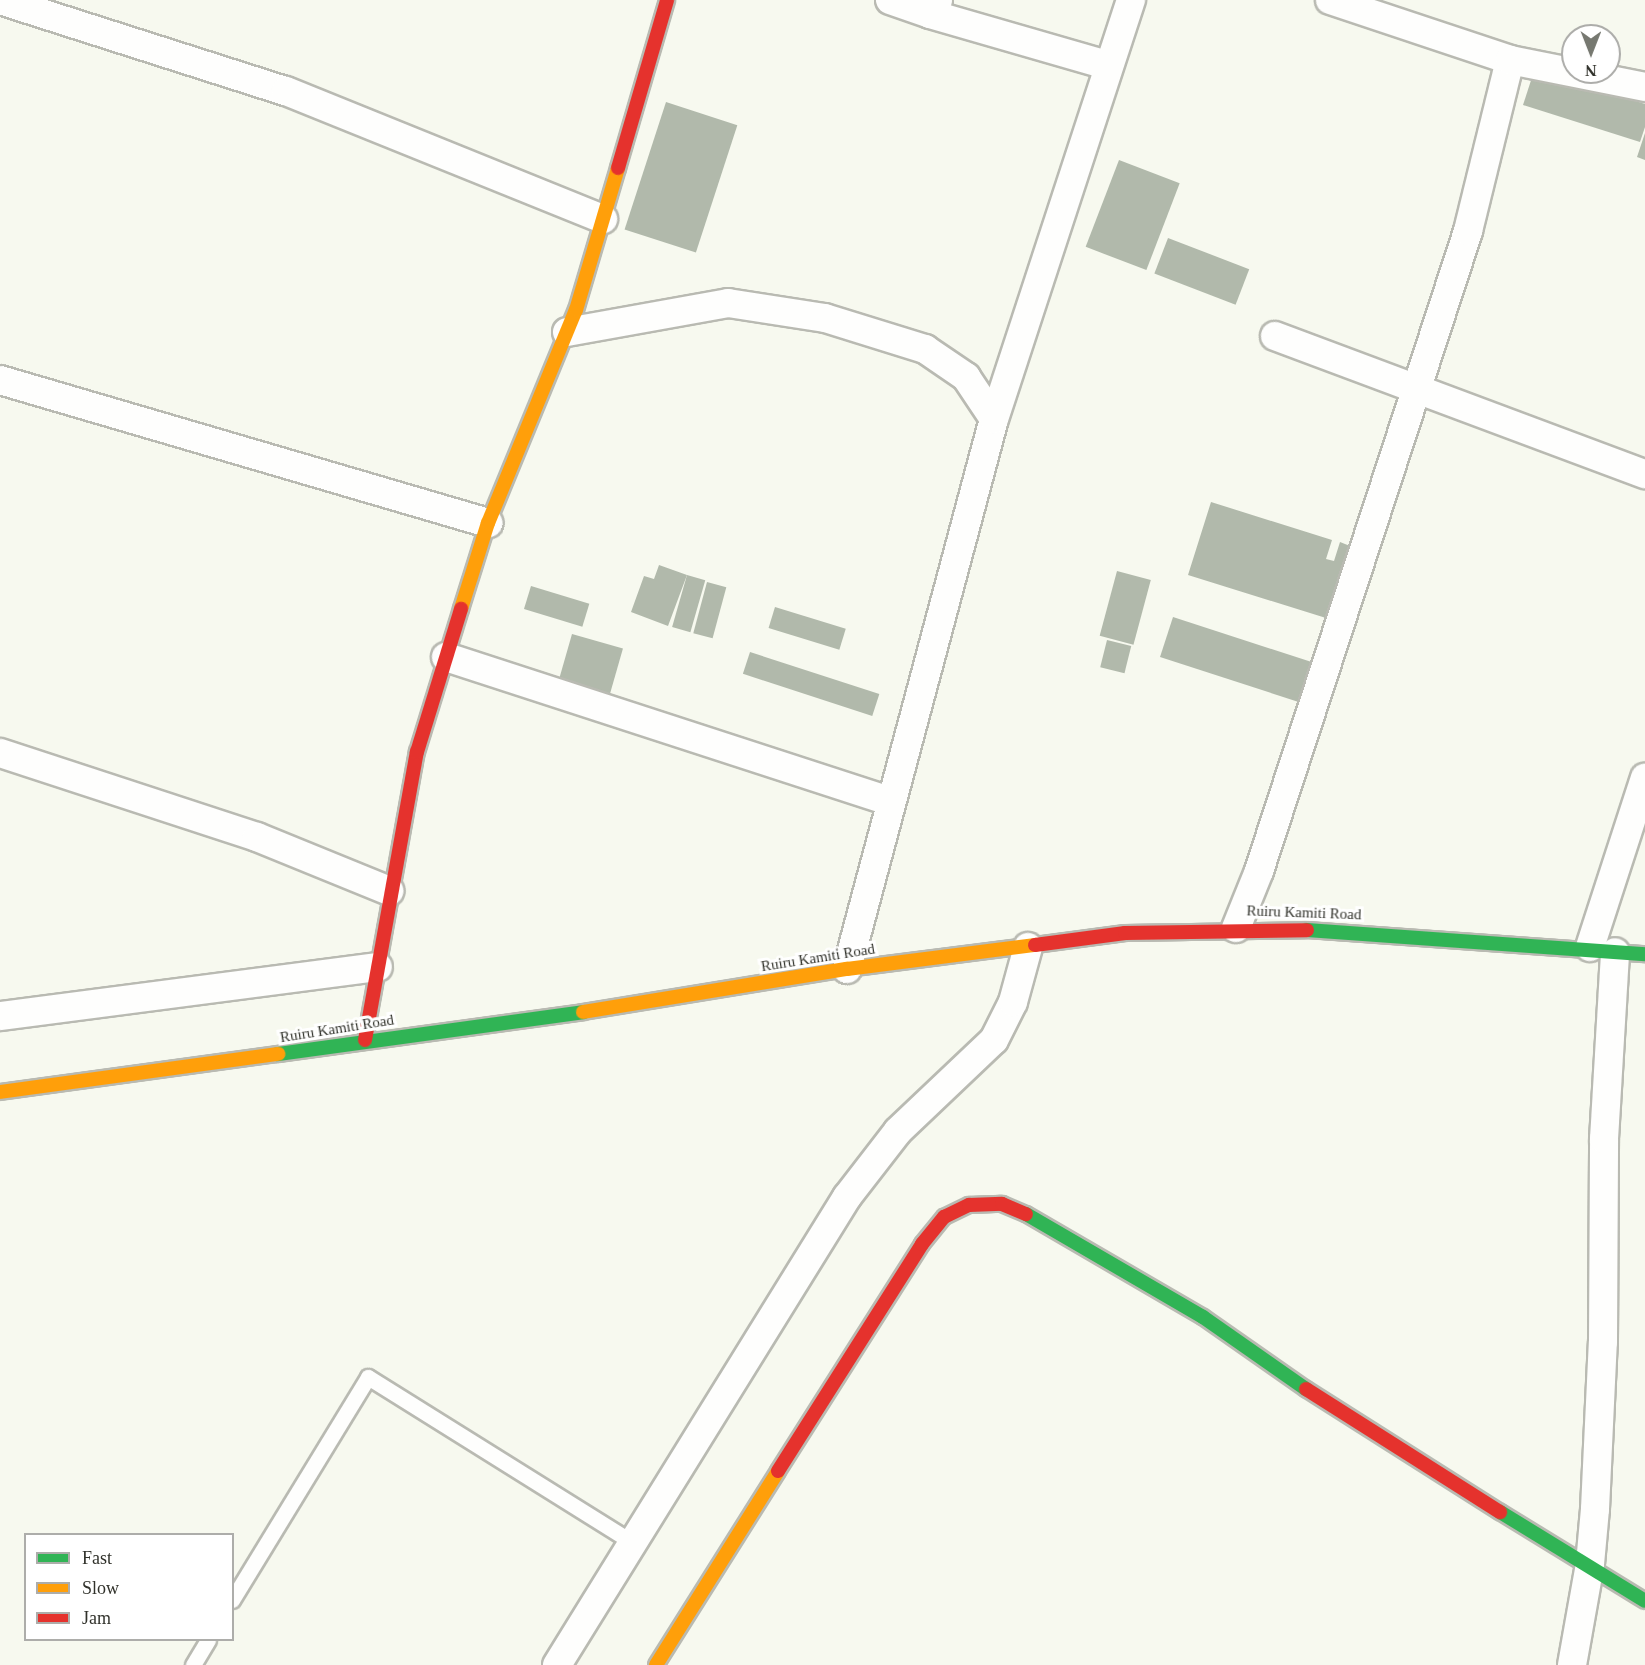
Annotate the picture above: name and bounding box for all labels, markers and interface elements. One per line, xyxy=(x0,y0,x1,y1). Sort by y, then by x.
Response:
north arrow xyxy=(1561,24,1621,84)
text: N xyxy=(1585,62,1597,79)
street label: Ruiru Kamiti Road xyxy=(1246,902,1362,924)
street label: Ruiru Kamiti Road xyxy=(760,940,876,976)
street label: Ruiru Kamiti Road xyxy=(279,1011,395,1047)
legend xyxy=(24,1533,234,1641)
text: Fast xyxy=(82,1548,112,1568)
text: Slow xyxy=(82,1578,119,1598)
text: Jam xyxy=(82,1608,111,1628)

